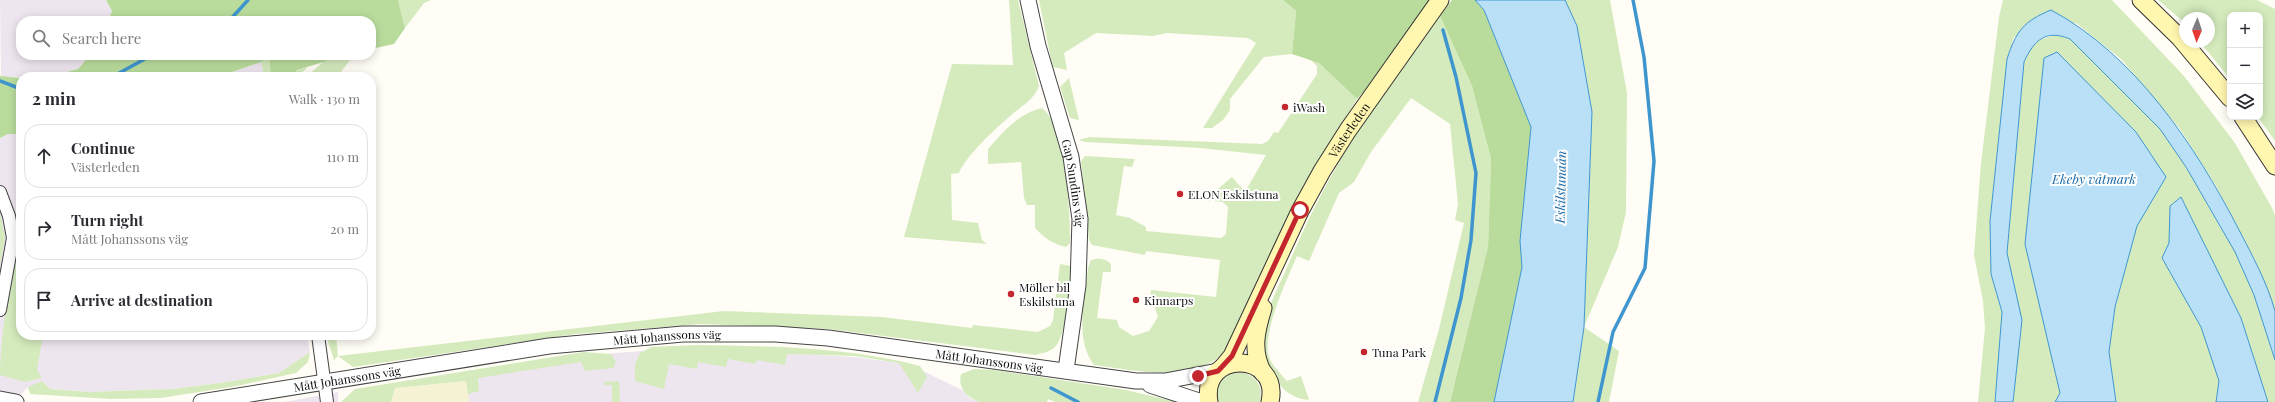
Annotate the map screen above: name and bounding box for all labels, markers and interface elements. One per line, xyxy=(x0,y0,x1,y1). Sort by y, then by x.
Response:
north arrow xyxy=(2179,12,2215,48)
map controls xyxy=(2227,12,2263,120)
button: + xyxy=(2227,12,2263,48)
search box xyxy=(16,16,376,60)
icon: search xyxy=(30,27,52,49)
text: Search here xyxy=(62,28,141,48)
button: − xyxy=(2227,48,2263,84)
button: layers xyxy=(2227,84,2263,120)
text: 2 min xyxy=(32,87,76,109)
text: Walk · 130 m xyxy=(289,90,360,107)
place label: iWash xyxy=(1293,99,1325,115)
street label: Västerleden xyxy=(1324,99,1373,162)
marker: iWash xyxy=(1280,102,1290,112)
street label: Gap Sundins väg xyxy=(1058,137,1088,228)
text: Continue xyxy=(71,138,135,158)
icon: ahead xyxy=(33,145,55,167)
text: 110 m xyxy=(327,148,359,165)
water label: Eskilstunaån xyxy=(1551,150,1569,225)
text: Västerleden xyxy=(71,158,140,175)
water label: Ekeby våtmark xyxy=(2051,170,2136,187)
place label: ELON Eskilstuna xyxy=(1188,186,1279,202)
marker: ELON Eskilstuna xyxy=(1175,189,1185,199)
route start xyxy=(1291,201,1309,219)
text: Turn right xyxy=(71,210,144,230)
icon: right xyxy=(33,217,55,239)
text: 20 m xyxy=(330,220,359,237)
text: Mått Johanssons väg xyxy=(71,230,188,247)
place label: Möller bil Eskilstuna xyxy=(1019,279,1075,309)
icon: arrive xyxy=(33,289,55,311)
marker: Möller bil Eskilstuna xyxy=(1006,289,1016,299)
text: Arrive at destination xyxy=(71,290,213,310)
place label: Kinnarps xyxy=(1144,292,1193,308)
marker: Kinnarps xyxy=(1131,295,1141,305)
street label: Mått Johanssons väg xyxy=(612,326,722,348)
place label: Tuna Park xyxy=(1372,344,1427,360)
street label: Mått Johanssons väg xyxy=(935,345,1045,376)
marker: Tuna Park xyxy=(1359,347,1369,357)
street label: Mått Johanssons väg xyxy=(292,362,402,395)
route end xyxy=(1189,367,1207,385)

